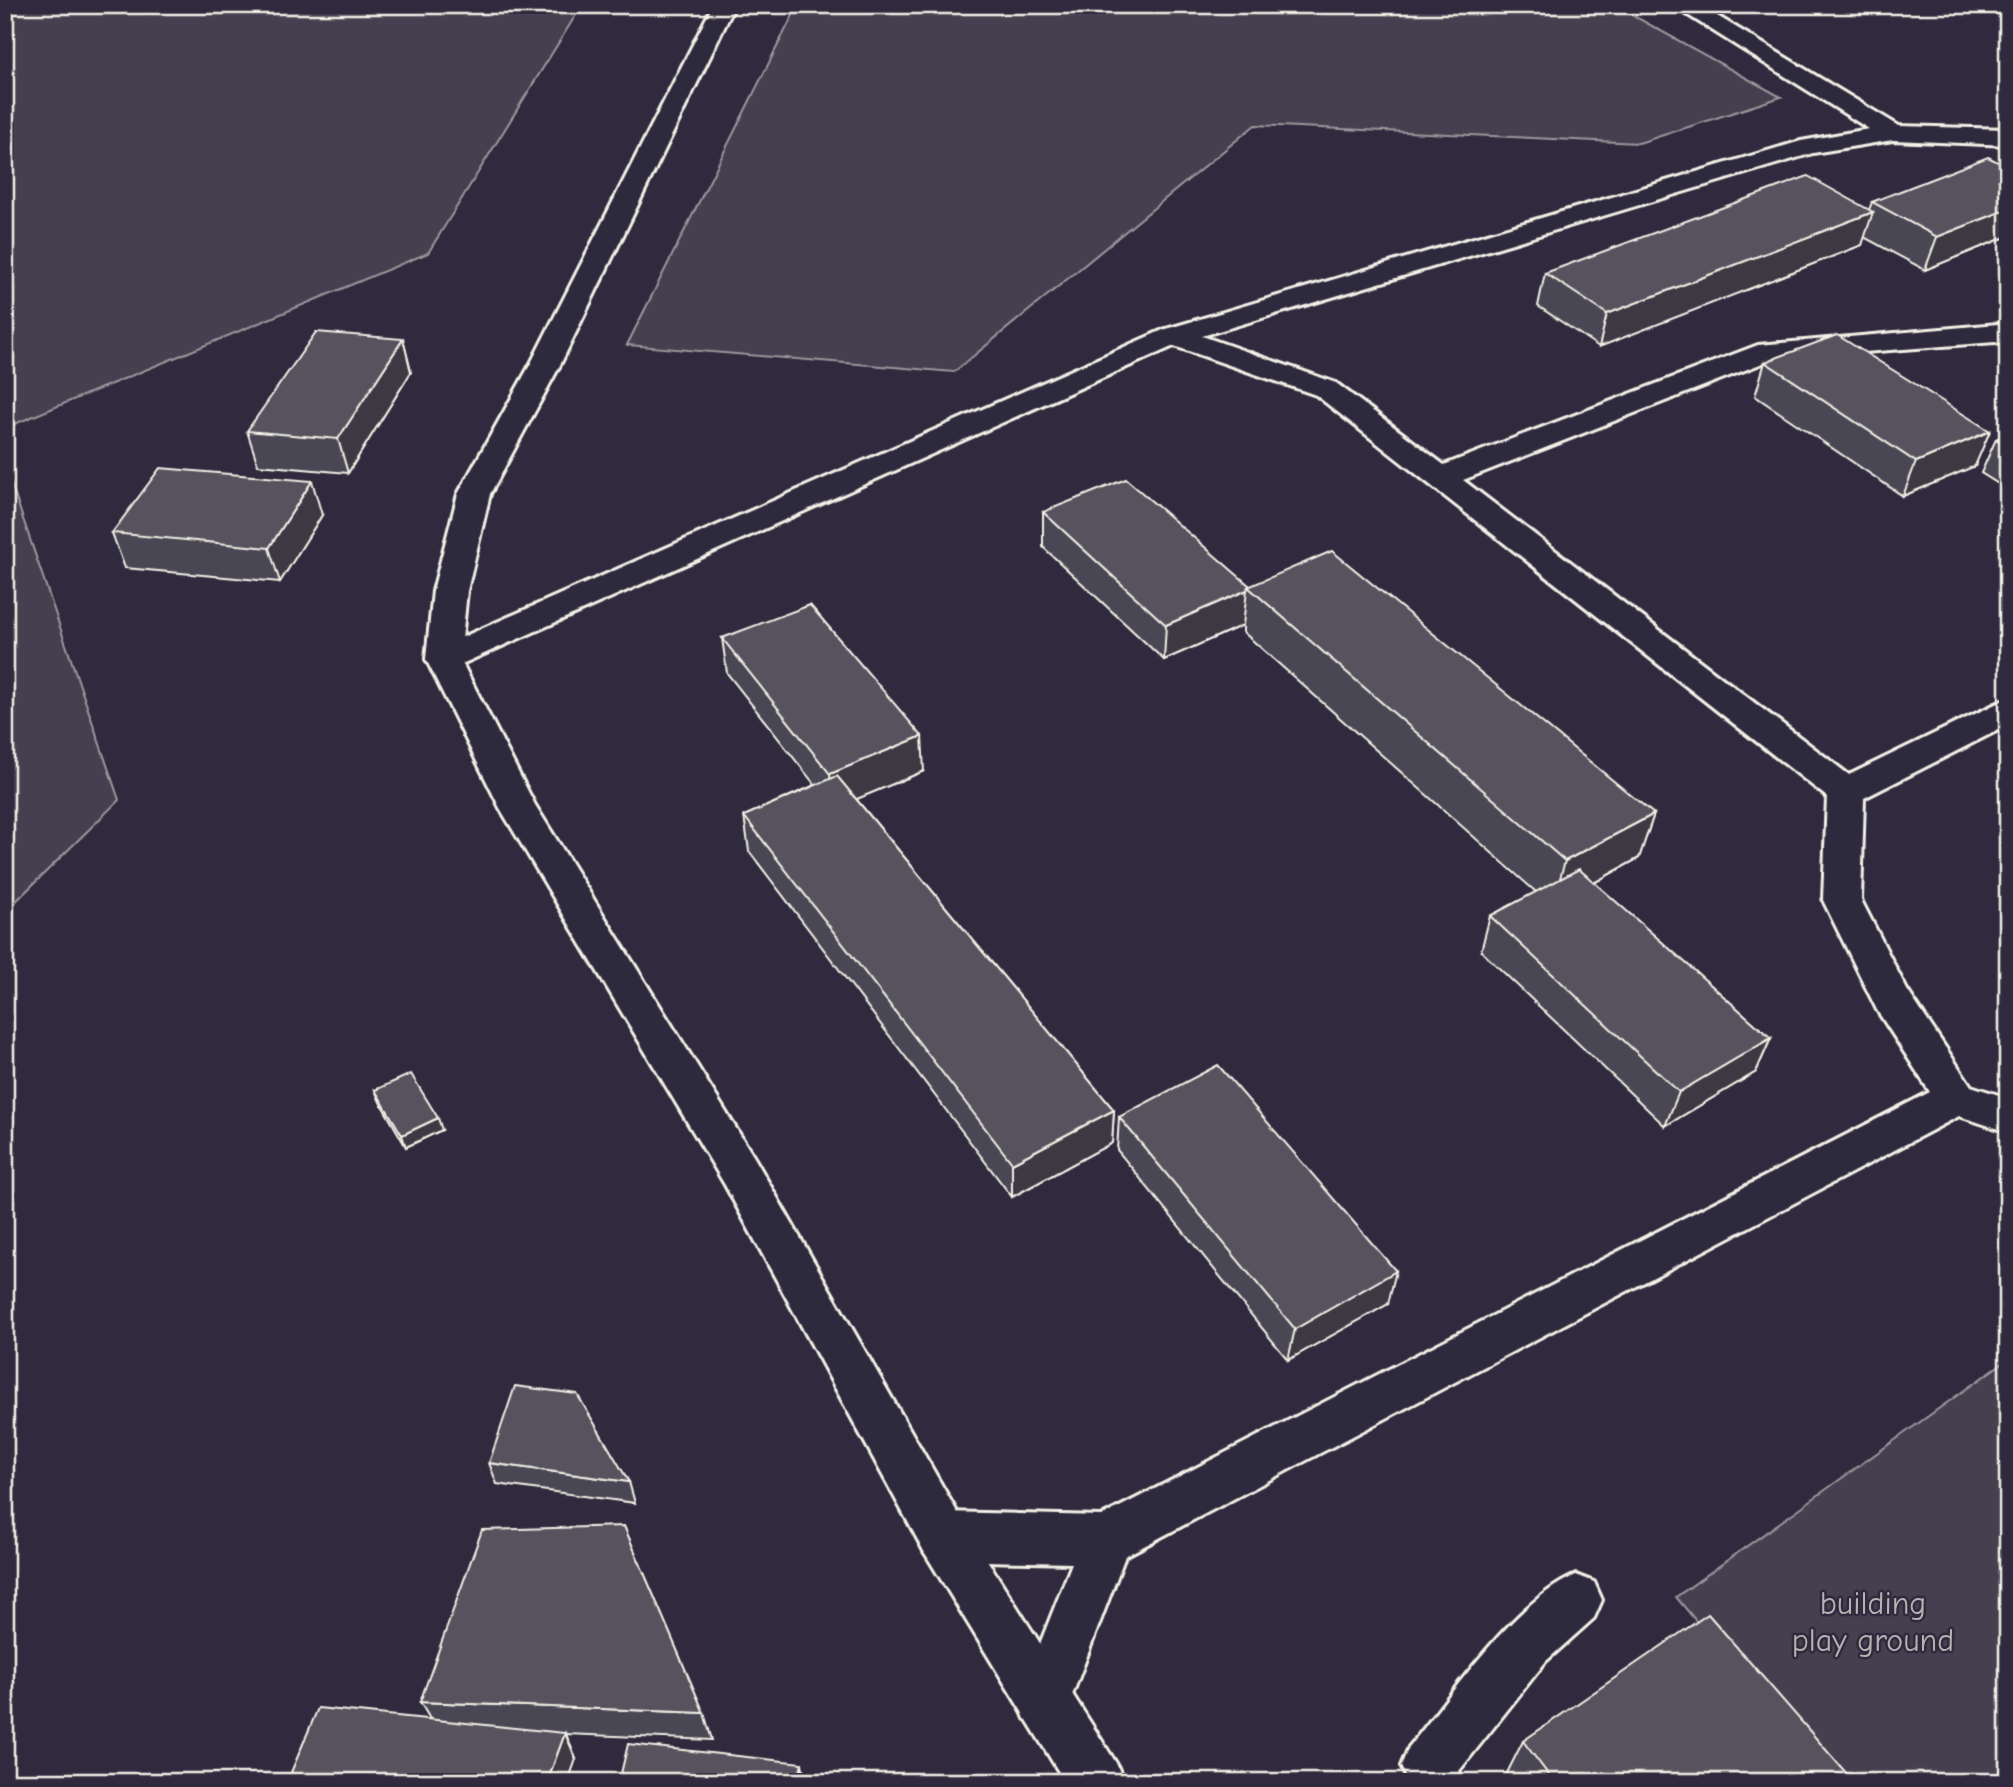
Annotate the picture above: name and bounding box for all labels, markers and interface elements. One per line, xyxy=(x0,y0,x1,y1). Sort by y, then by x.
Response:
park label: building play ground xyxy=(1792,1585,1954,1659)

